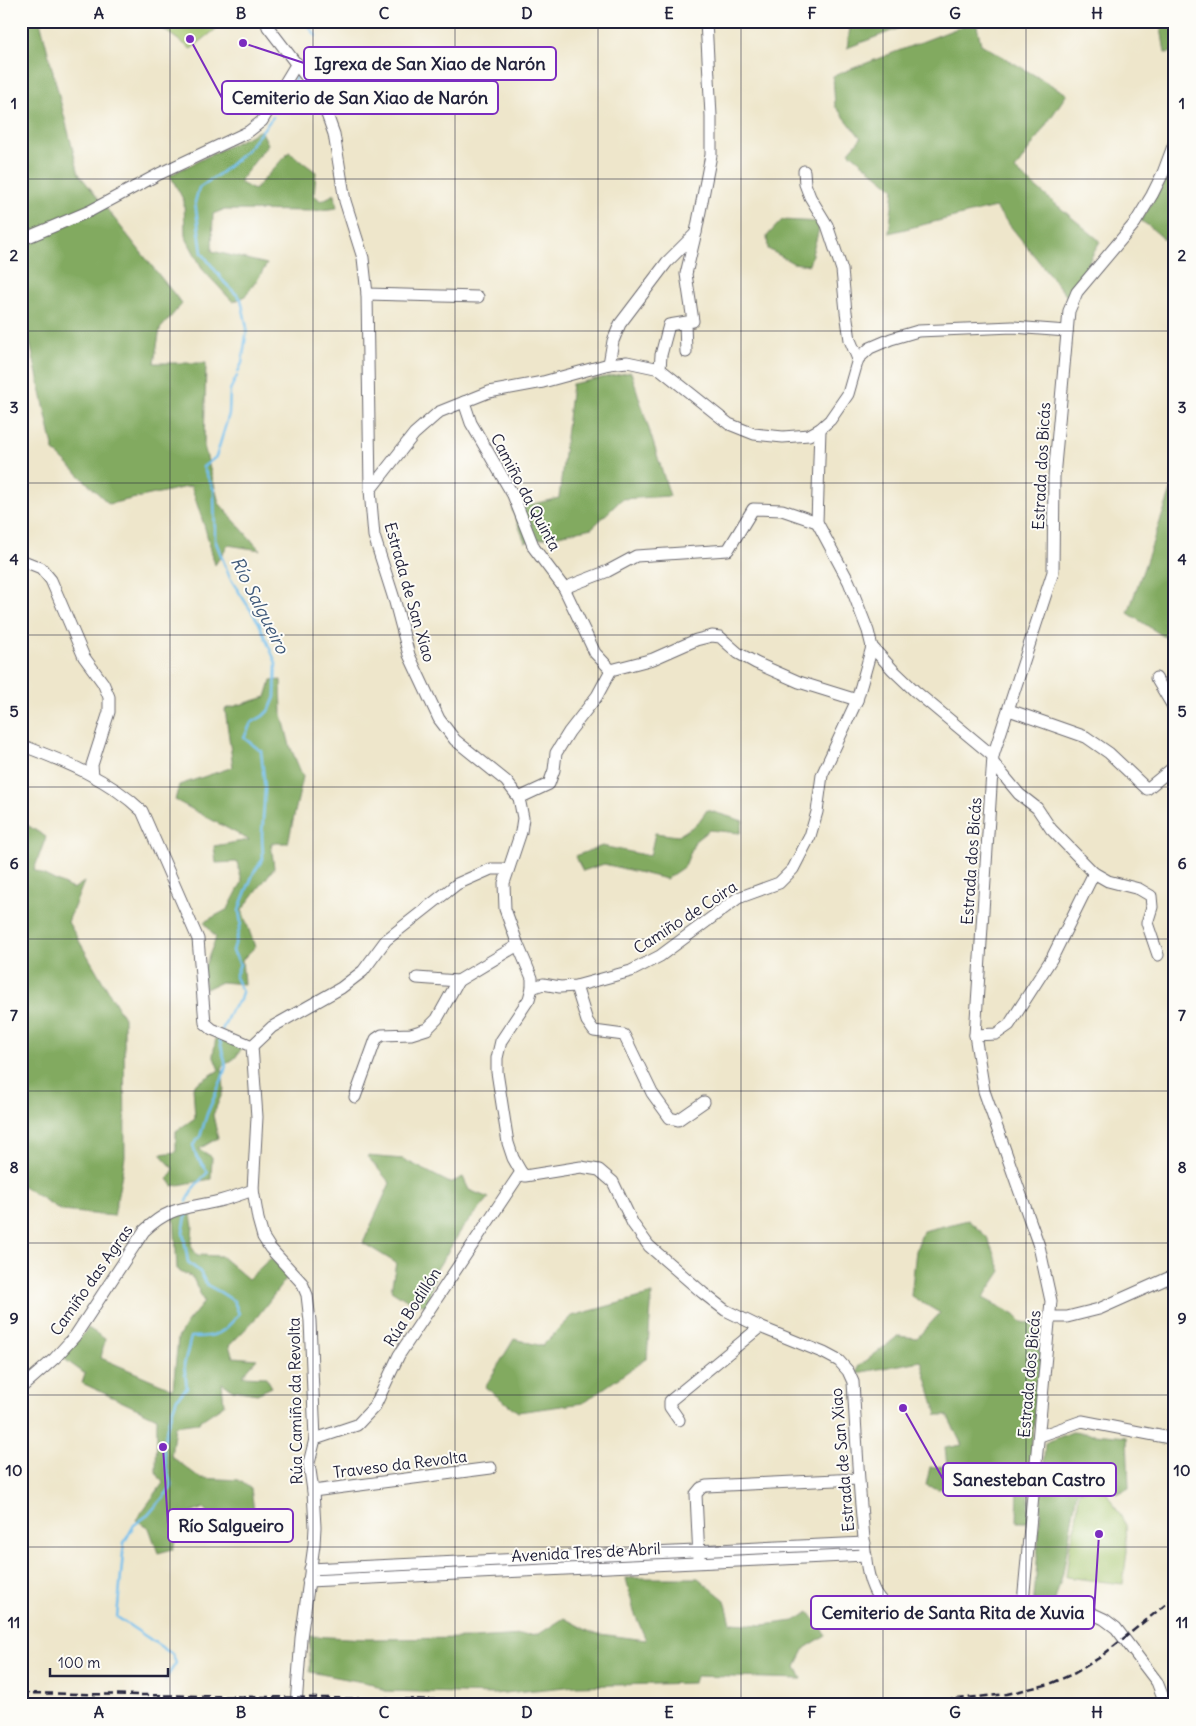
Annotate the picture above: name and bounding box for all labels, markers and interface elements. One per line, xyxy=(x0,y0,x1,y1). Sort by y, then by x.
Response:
text: A xyxy=(94,3,104,23)
text: B xyxy=(236,3,247,23)
text: C xyxy=(379,3,390,23)
text: D xyxy=(521,3,533,23)
text: E xyxy=(664,3,674,23)
text: F xyxy=(807,3,817,23)
text: G xyxy=(949,3,961,23)
text: H xyxy=(1091,3,1103,23)
callout: Igrexa de San Xiao de Narón xyxy=(304,47,556,80)
text: Igrexa de San Xiao de Narón xyxy=(314,52,546,75)
callout: Cemiterio de San Xiao de Narón xyxy=(222,81,498,114)
text: Cemiterio de San Xiao de Narón xyxy=(232,86,489,109)
text: 1 xyxy=(11,93,17,113)
text: 1 xyxy=(1179,93,1185,113)
text: 2 xyxy=(10,245,19,265)
text: 2 xyxy=(1178,245,1187,265)
text: 3 xyxy=(9,397,19,417)
text: 3 xyxy=(1177,397,1187,417)
street label: Estrada dos Bicás xyxy=(1028,402,1054,530)
street label: Camiño da Quinta xyxy=(487,430,565,554)
street label: Estrada de San Xiao xyxy=(380,520,440,664)
text: 4 xyxy=(9,549,19,569)
text: 4 xyxy=(1177,549,1187,569)
water label: Río Salgueiro xyxy=(226,553,295,658)
text: 5 xyxy=(9,701,19,721)
text: 5 xyxy=(1177,701,1187,721)
street label: Estrada dos Bicás xyxy=(957,797,985,925)
text: 6 xyxy=(9,853,19,873)
text: 6 xyxy=(1177,853,1187,873)
street label: Camiño de Coira xyxy=(629,876,741,958)
text: 7 xyxy=(10,1005,18,1025)
text: 7 xyxy=(1178,1005,1186,1025)
text: 8 xyxy=(9,1157,19,1177)
text: 8 xyxy=(1177,1157,1187,1177)
street label: Camiño das Agras xyxy=(45,1221,137,1339)
street label: Rúa Bodillón xyxy=(379,1264,445,1350)
text: 9 xyxy=(9,1308,19,1328)
text: 9 xyxy=(1177,1308,1187,1328)
street label: Estrada dos Bicás xyxy=(1013,1309,1045,1439)
street label: Rúa Camiño da Revolta xyxy=(284,1317,306,1485)
street label: Estrada de San Xiao xyxy=(826,1387,858,1533)
street label: Traveso da Revolta xyxy=(332,1446,468,1482)
text: 10 xyxy=(6,1460,22,1480)
text: 10 xyxy=(1174,1460,1190,1480)
callout: Sanesteban Castro xyxy=(943,1463,1116,1496)
text: Sanesteban Castro xyxy=(953,1468,1105,1491)
callout: Río Salgueiro xyxy=(168,1509,293,1542)
text: Río Salgueiro xyxy=(178,1514,284,1537)
street label: Avenida Tres de Abril xyxy=(511,1538,661,1566)
callout: Cemiterio de Santa Rita de Xuvia xyxy=(811,1596,1094,1629)
text: Cemiterio de Santa Rita de Xuvia xyxy=(821,1601,1085,1624)
text: 11 xyxy=(8,1612,20,1632)
text: 11 xyxy=(1176,1612,1188,1632)
scale bar xyxy=(50,1646,168,1678)
text: 100 m xyxy=(58,1653,100,1672)
text: A xyxy=(94,1702,104,1722)
text: B xyxy=(236,1702,247,1722)
text: C xyxy=(379,1702,390,1722)
text: D xyxy=(521,1702,533,1722)
text: E xyxy=(664,1702,674,1722)
text: F xyxy=(807,1702,817,1722)
text: G xyxy=(949,1702,961,1722)
text: H xyxy=(1091,1702,1103,1722)

